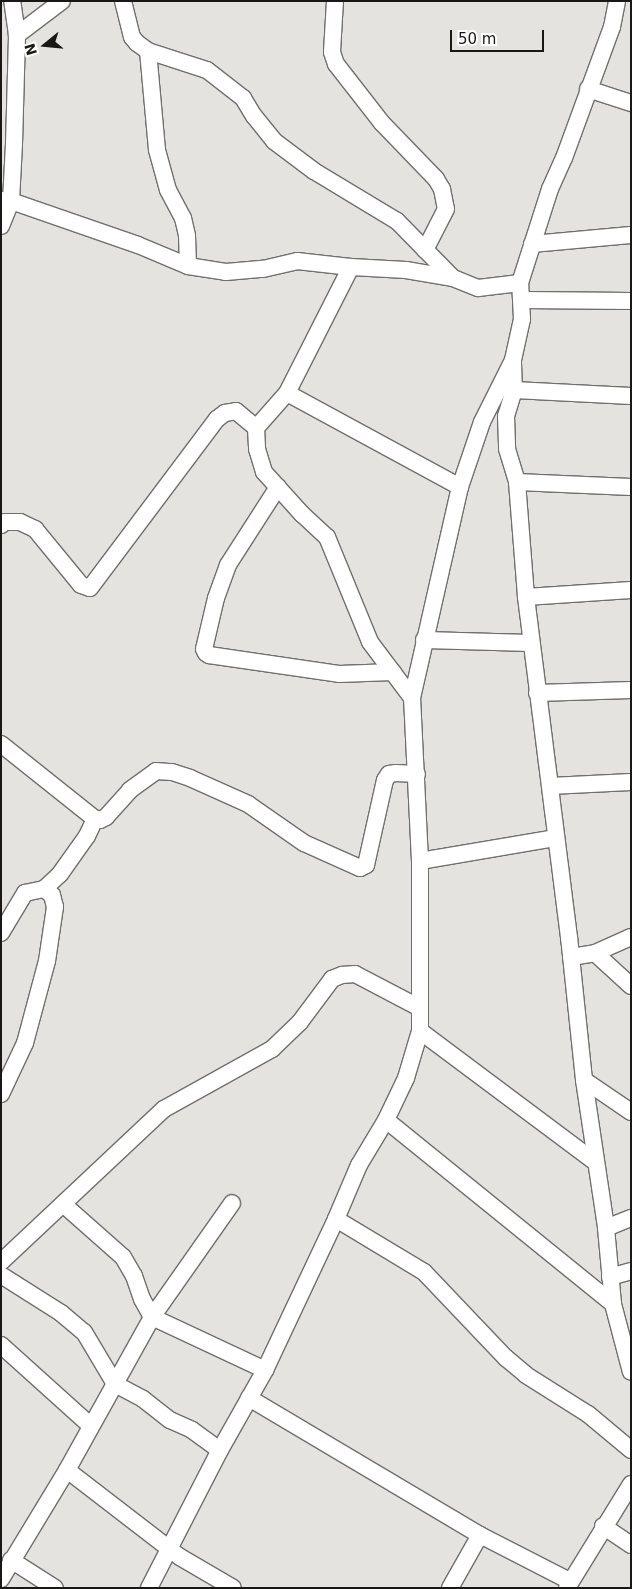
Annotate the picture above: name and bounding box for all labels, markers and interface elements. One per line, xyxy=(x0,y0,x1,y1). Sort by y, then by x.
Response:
north arrow xyxy=(20,20,70,70)
scale bar xyxy=(452,20,546,52)
text: 50 m xyxy=(458,30,496,48)
text: N xyxy=(21,41,40,57)

